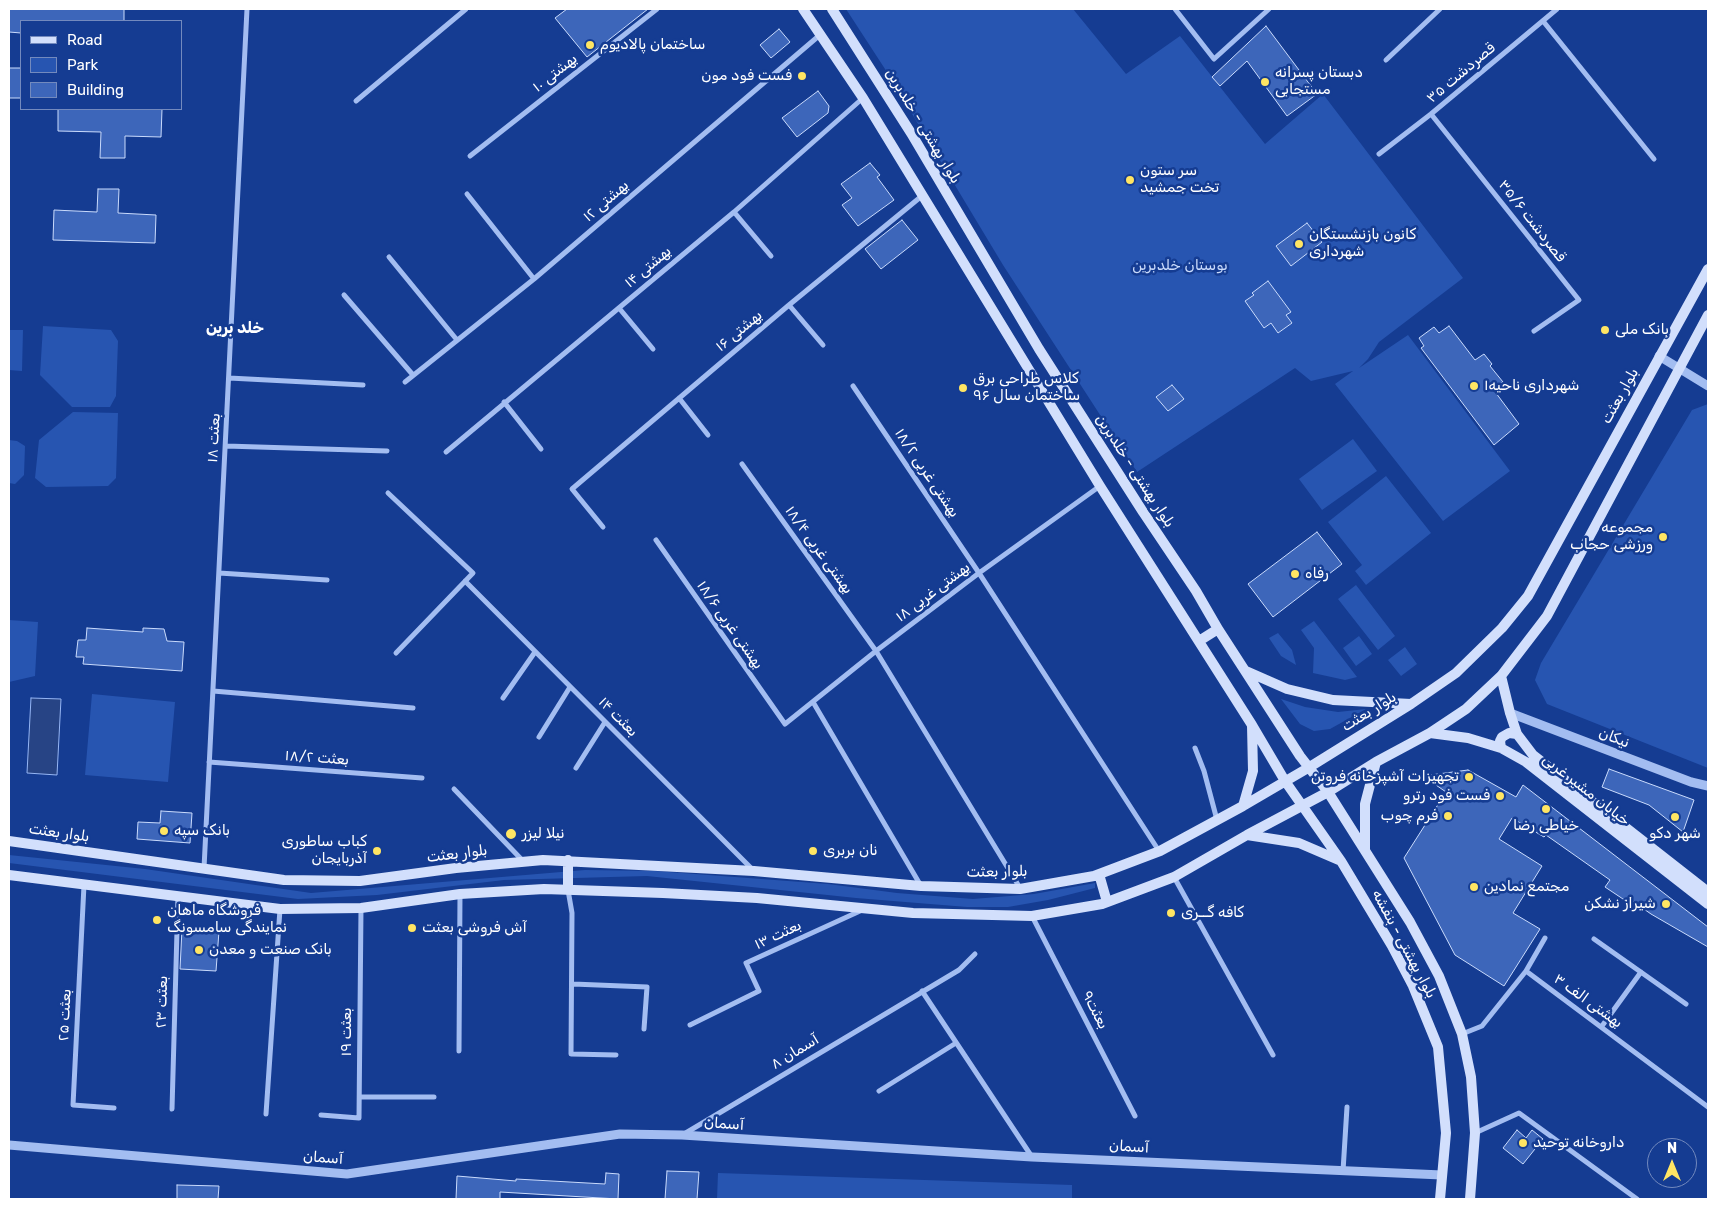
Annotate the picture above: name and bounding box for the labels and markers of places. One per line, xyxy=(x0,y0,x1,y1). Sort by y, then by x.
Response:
place label: ساختمان پالادیوم xyxy=(600,36,705,54)
marker: ساختمان پالادیوم xyxy=(584,39,596,51)
place label: دبستان پسرانه مستجابی xyxy=(1275,64,1363,99)
place label: فست فود مون xyxy=(701,67,792,85)
marker: فست فود مون xyxy=(796,70,808,82)
marker: دبستان پسرانه مستجابی xyxy=(1259,76,1271,88)
place label: سر ستون تخت جمشید xyxy=(1140,162,1219,197)
marker: سر ستون تخت جمشید xyxy=(1124,174,1136,186)
place label: کانون بازنشستگان شهرداری xyxy=(1309,226,1416,261)
marker: کانون بازنشستگان شهرداری xyxy=(1293,238,1305,250)
place label: بانک ملی xyxy=(1615,321,1669,339)
marker: بانک ملی xyxy=(1599,324,1611,336)
place label: کلاس طراحی برق ساختمان سال ۹۶ xyxy=(973,370,1080,405)
place label: شهرداری ناحیه۱ xyxy=(1484,377,1579,395)
marker: شهرداری ناحیه۱ xyxy=(1468,380,1480,392)
marker: کلاس طراحی برق ساختمان سال ۹۶ xyxy=(957,382,969,394)
place label: مجموعه ورزشی حجاب xyxy=(1570,519,1653,554)
marker: مجموعه ورزشی حجاب xyxy=(1657,531,1669,543)
place label: رفاه xyxy=(1305,565,1329,583)
marker: رفاه xyxy=(1289,568,1301,580)
place label: تجهيزات آشپزخانه فروتن xyxy=(1311,768,1459,786)
marker: تجهيزات آشپزخانه فروتن xyxy=(1463,771,1475,783)
place label: فست فود رترو xyxy=(1403,787,1490,805)
marker: فست فود رترو xyxy=(1494,790,1506,802)
marker: خیاطی رضا xyxy=(1540,803,1552,815)
place label: فرم چوب xyxy=(1381,807,1438,825)
marker: فرم چوب xyxy=(1442,810,1454,822)
marker: شهر دکو xyxy=(1669,811,1681,823)
place label: خیاطی رضا xyxy=(1513,817,1579,835)
place label: بانک سپه xyxy=(174,822,230,840)
marker: بانک سپه xyxy=(158,825,170,837)
place label: نیلا لیزر xyxy=(522,825,565,843)
place label: شهر دکو xyxy=(1649,825,1701,843)
marker: نیلا لیزر xyxy=(504,827,518,841)
place label: کباب ساطوری آذربایجان xyxy=(282,833,367,868)
place label: نان بربری xyxy=(823,842,878,860)
marker: کباب ساطوری آذربایجان xyxy=(371,845,383,857)
marker: نان بربری xyxy=(807,845,819,857)
place label: مجتمع نمادین xyxy=(1484,878,1569,896)
marker: مجتمع نمادین xyxy=(1468,881,1480,893)
place label: شیراز نشکن xyxy=(1584,895,1656,913)
marker: شیراز نشکن xyxy=(1660,898,1672,910)
place label: فروشگاه ماهان نمایندگی سامسونگ xyxy=(167,902,287,937)
place label: کافه گــری xyxy=(1181,904,1244,922)
marker: کافه گــری xyxy=(1165,907,1177,919)
marker: فروشگاه ماهان نمایندگی سامسونگ xyxy=(151,914,163,926)
place label: آش فروشی بعثت xyxy=(422,919,527,937)
marker: آش فروشی بعثت xyxy=(406,922,418,934)
place label: بانک صنعت و معدن xyxy=(209,941,332,959)
marker: بانک صنعت و معدن xyxy=(193,944,205,956)
place label: داروخانه توحید xyxy=(1533,1134,1624,1152)
marker: داروخانه توحید xyxy=(1517,1137,1529,1149)

